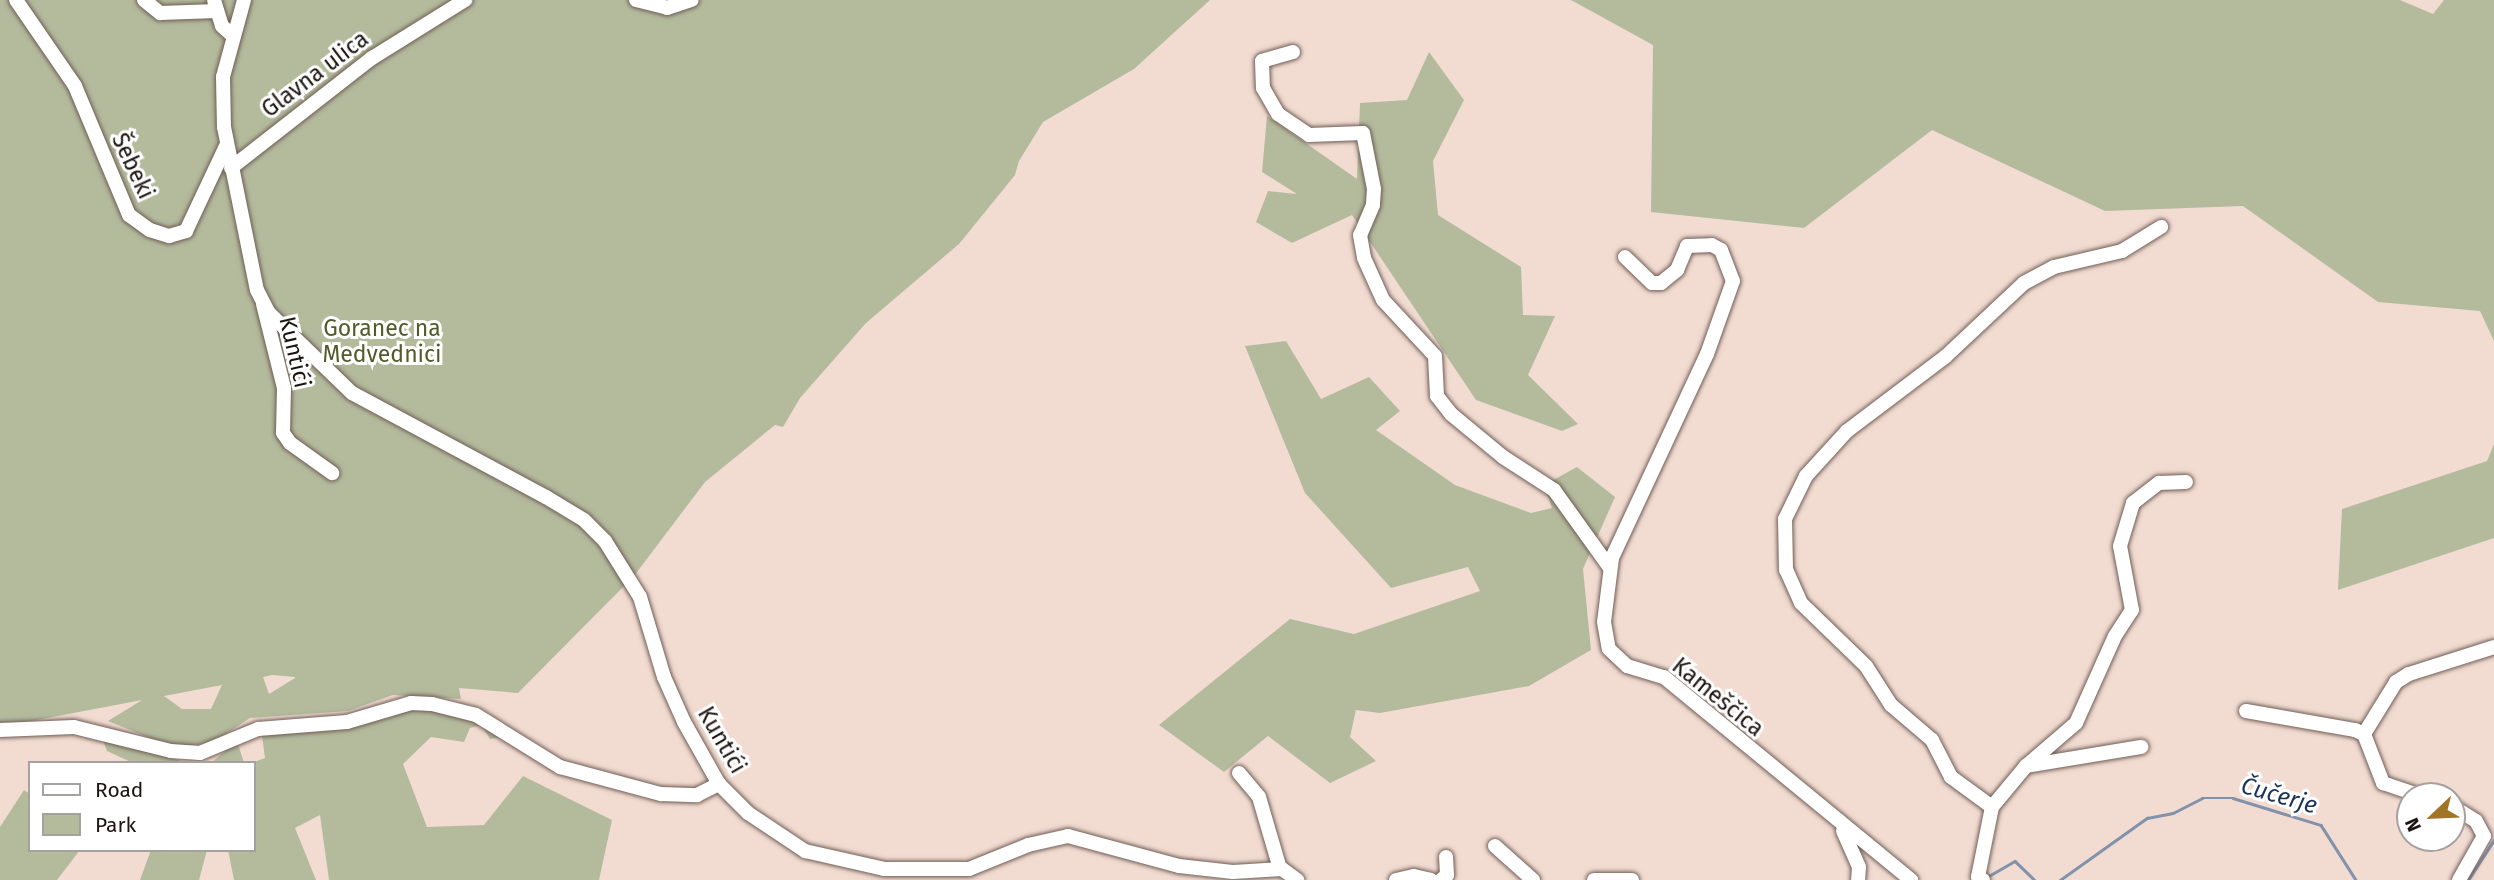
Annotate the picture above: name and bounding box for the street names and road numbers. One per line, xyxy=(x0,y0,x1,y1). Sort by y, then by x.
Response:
street label: Glavna ulica xyxy=(256,25,374,123)
street label: Šebeki xyxy=(106,129,160,203)
street label: Kuntići xyxy=(273,314,317,390)
street label: Kameščica xyxy=(1667,652,1769,742)
street label: Kuntići xyxy=(692,702,752,778)

